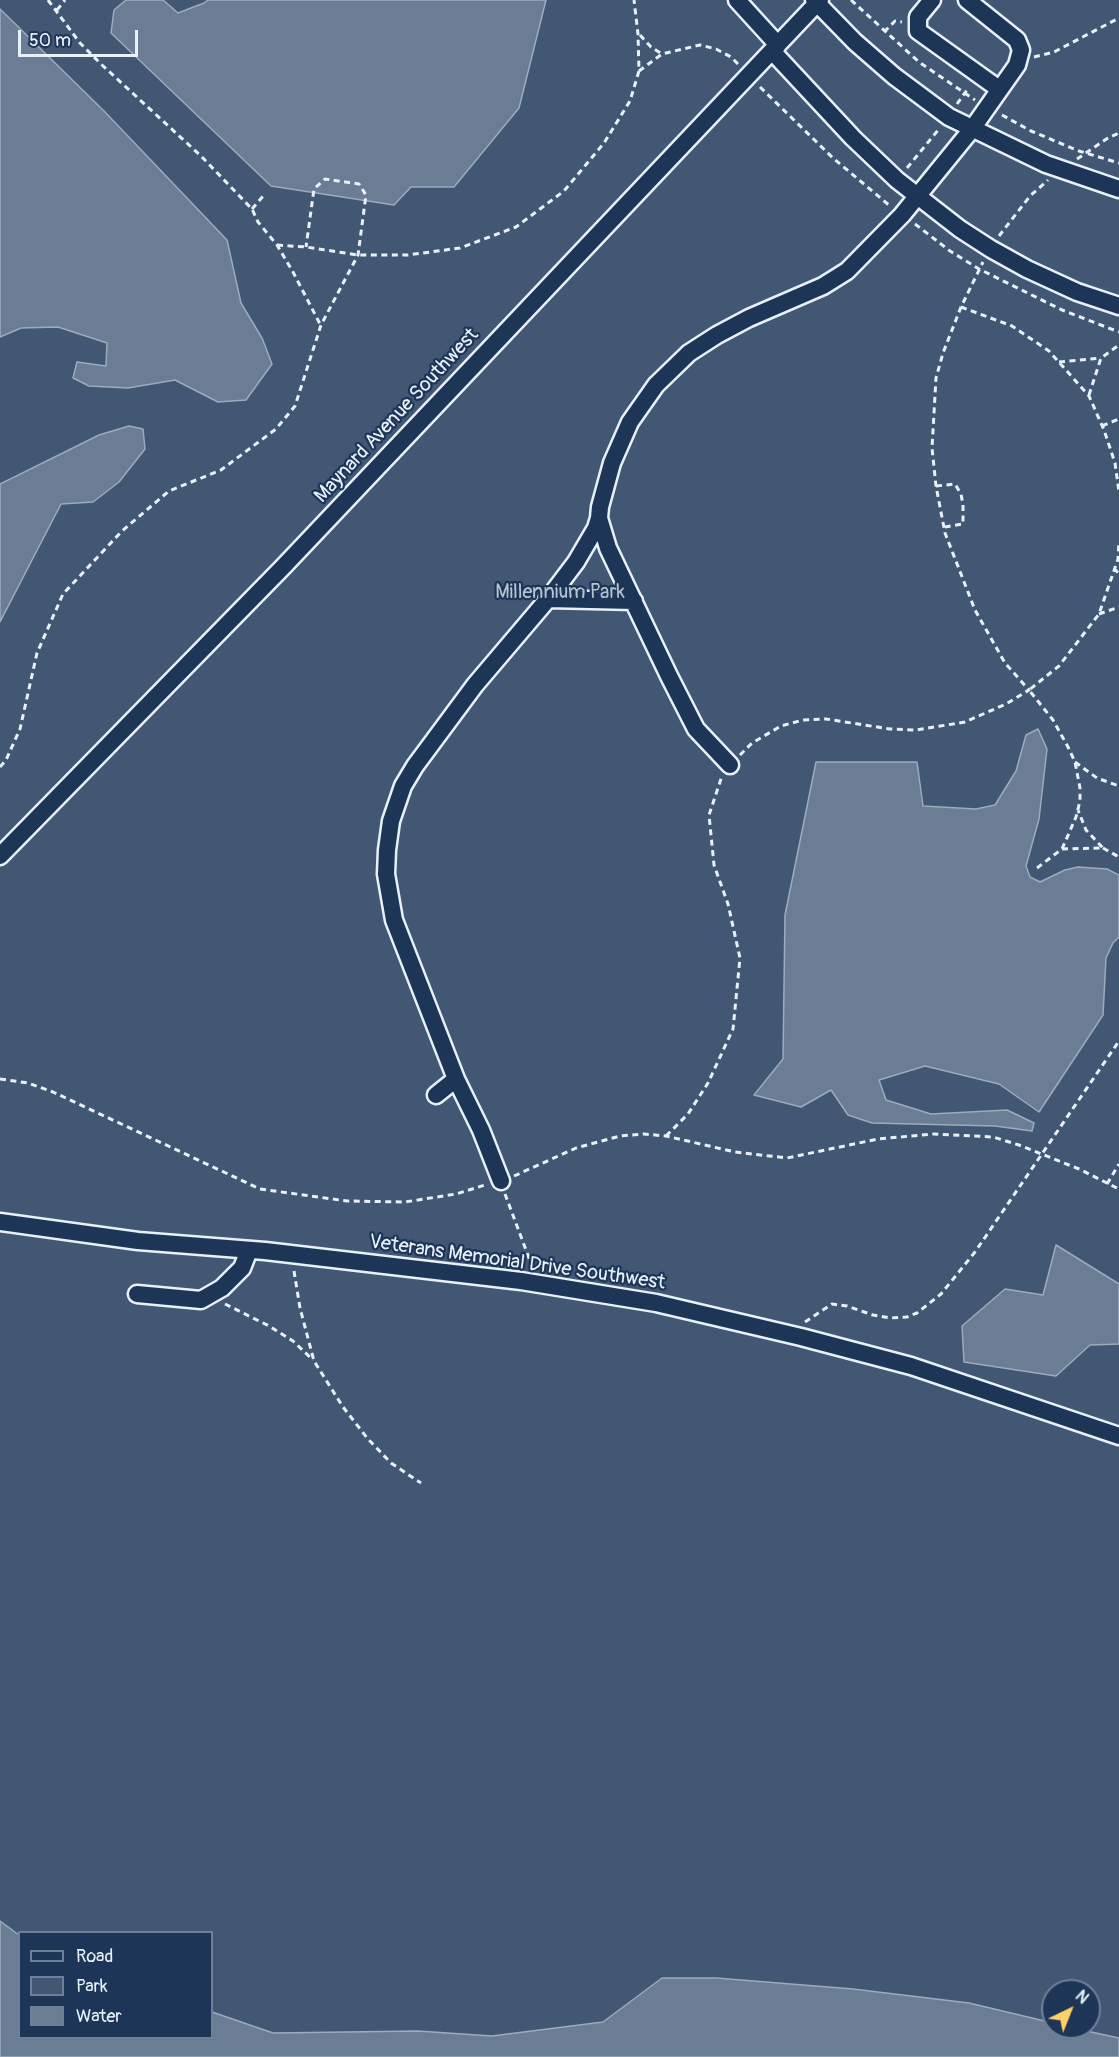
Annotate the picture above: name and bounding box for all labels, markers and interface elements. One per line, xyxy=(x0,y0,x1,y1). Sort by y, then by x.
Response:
scale bar xyxy=(21,18,141,56)
text: 50 m xyxy=(29,29,71,52)
street label: Maynard Avenue Southwest xyxy=(310,324,484,508)
park label: Millennium Park xyxy=(495,581,625,605)
street label: Veterans Memorial Drive Southwest xyxy=(367,1230,667,1296)
legend xyxy=(18,1931,213,2039)
text: Road xyxy=(76,1945,113,1968)
text: Park xyxy=(76,1975,108,1998)
north arrow xyxy=(1041,1979,1101,2039)
text: N xyxy=(1071,1986,1093,2008)
text: Water xyxy=(76,2005,122,2028)

